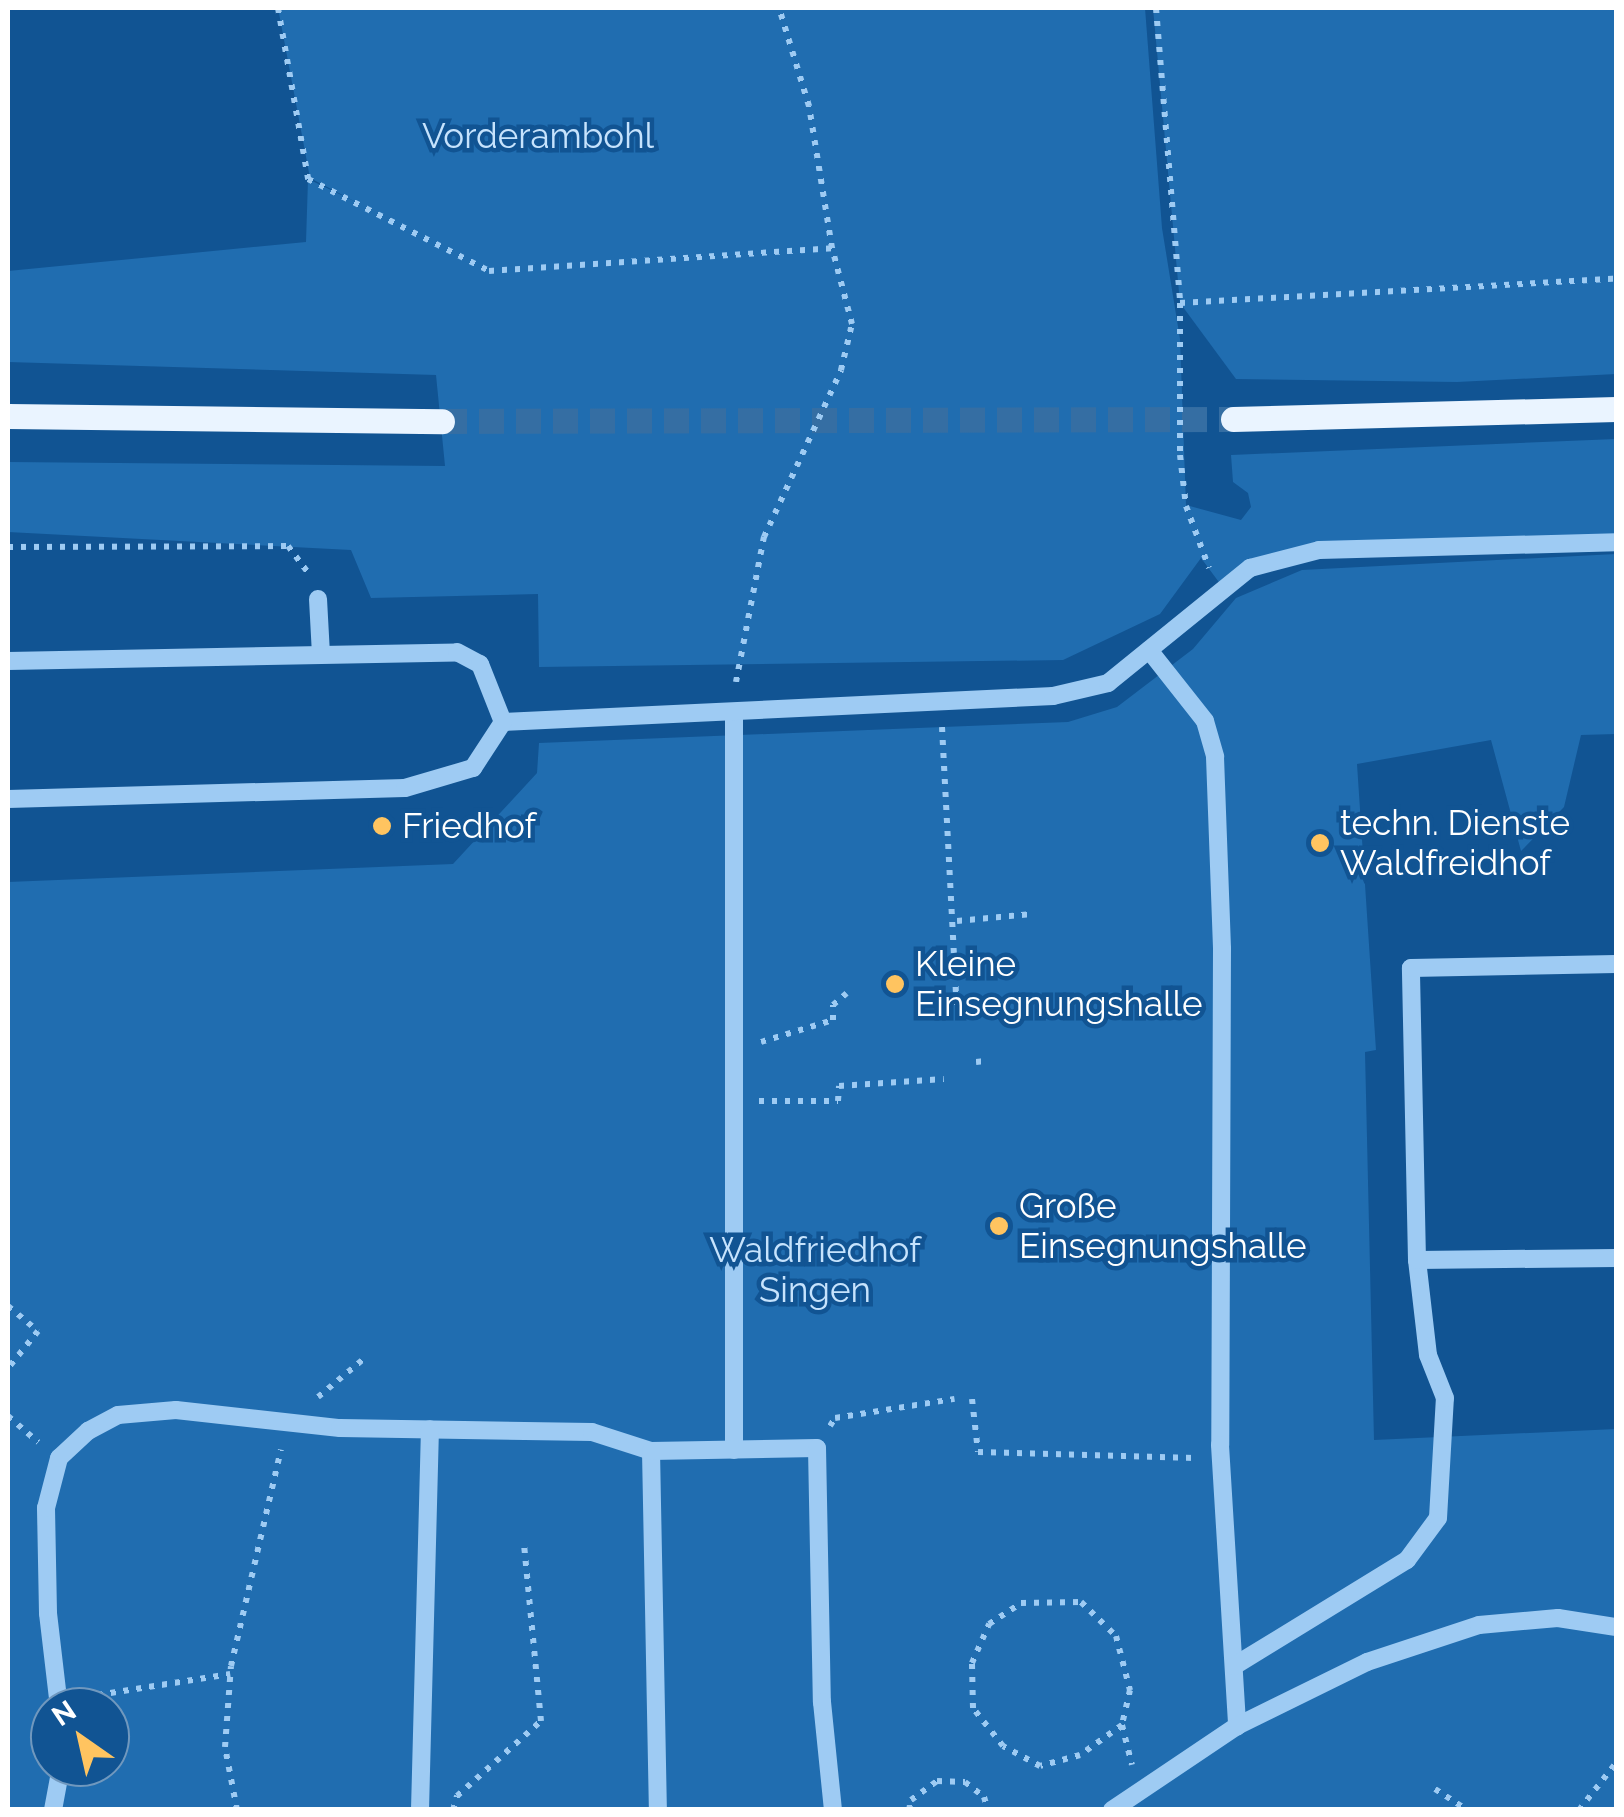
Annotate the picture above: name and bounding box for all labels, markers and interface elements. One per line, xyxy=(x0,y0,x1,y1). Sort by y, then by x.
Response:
park label: Vorderambohl xyxy=(422,115,654,157)
place label: techn. Dienste Waldfreidhof xyxy=(1340,802,1570,884)
place label: Friedhof xyxy=(402,805,536,847)
marker: Friedhof xyxy=(371,815,393,837)
marker: techn. Dienste Waldfreidhof xyxy=(1309,832,1331,854)
place label: Kleine Einsegnungshalle xyxy=(915,943,1203,1025)
marker: Kleine Einsegnungshalle xyxy=(884,973,906,995)
place label: Große Einsegnungshalle xyxy=(1019,1185,1307,1267)
marker: Große Einsegnungshalle xyxy=(988,1215,1010,1237)
park label: Waldfriedhof Singen xyxy=(709,1229,921,1311)
north arrow xyxy=(30,1687,130,1787)
text: N xyxy=(46,1694,82,1733)

